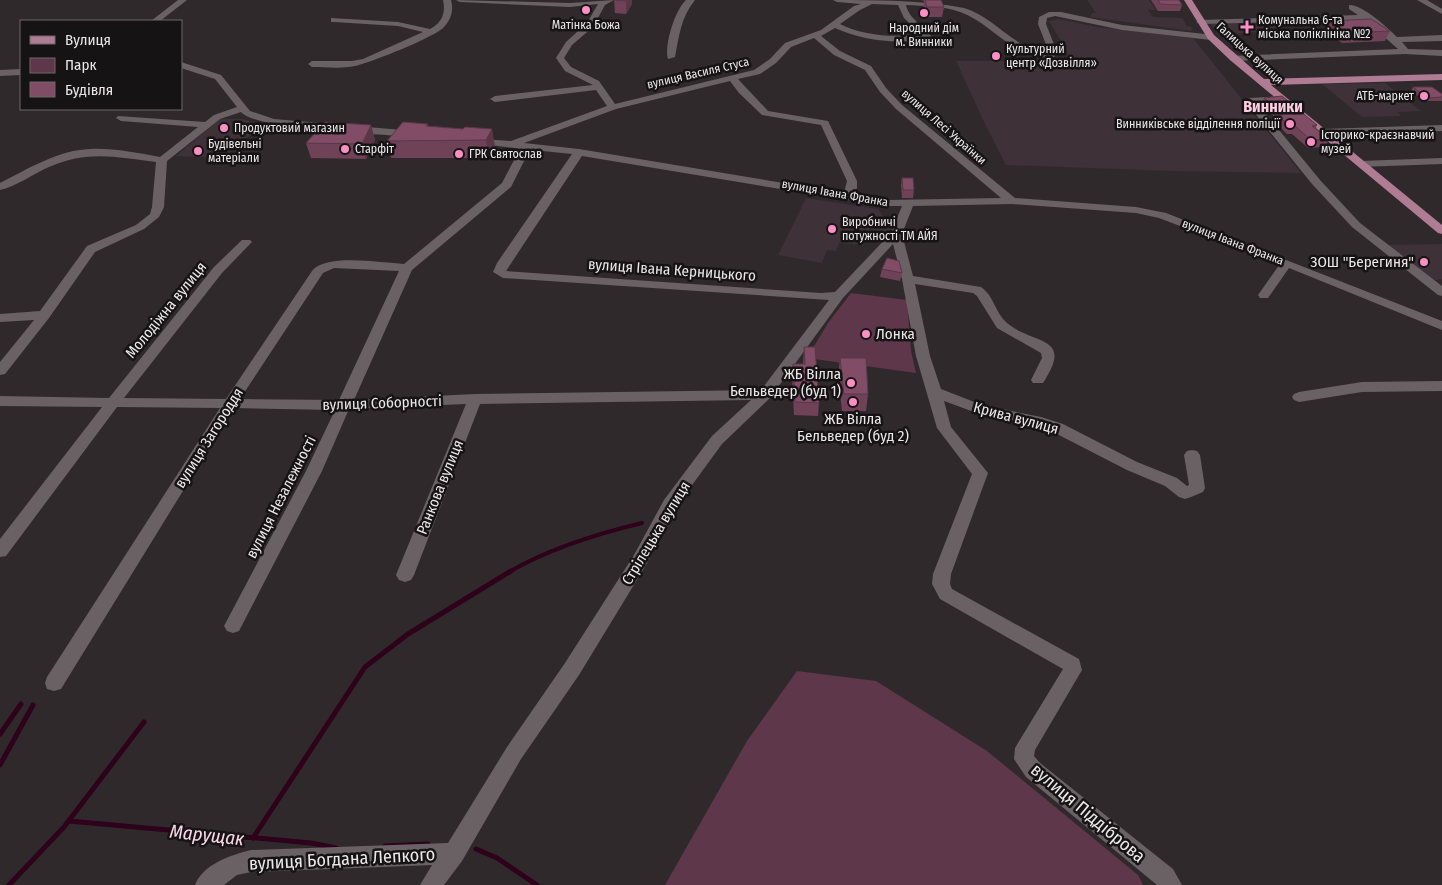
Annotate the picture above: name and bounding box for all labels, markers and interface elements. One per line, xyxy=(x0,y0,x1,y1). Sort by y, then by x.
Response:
marker: Матінка Божа xyxy=(580,4,592,16)
marker: Народний дім м. Винники xyxy=(918,7,930,19)
place label: Комунальна 6-та міська поліклініка №2 xyxy=(1258,13,1371,41)
place label: Матінка Божа xyxy=(552,18,620,32)
street label: Галицька вулиця xyxy=(1214,19,1286,87)
legend xyxy=(20,20,182,110)
marker: Комунальна 6-та міська поліклініка №2 xyxy=(1240,20,1254,34)
place label: Народний дім м. Винники xyxy=(889,21,959,49)
text: Вулиця xyxy=(65,31,111,49)
place label: Культурний центр «Дозвілля» xyxy=(1006,42,1097,70)
marker: Культурний центр «Дозвілля» xyxy=(990,50,1002,62)
street label: вулиця Василя Стуса xyxy=(646,54,751,92)
text: Парк xyxy=(65,56,96,74)
text: Будівля xyxy=(65,81,113,99)
street label: вулиця Лесі Українки xyxy=(899,86,989,168)
place label: АТБ-маркет xyxy=(1356,89,1414,103)
marker: АТБ-маркет xyxy=(1418,90,1430,102)
district label: Винники xyxy=(1243,97,1303,116)
place label: Винниківське відділення поліції xyxy=(1116,117,1281,131)
marker: Винниківське відділення поліції xyxy=(1284,118,1296,130)
place label: Продуктовий магазин xyxy=(234,121,345,135)
marker: Продуктовий магазин xyxy=(218,122,230,134)
place label: Історико-краєзнавчий музей xyxy=(1321,128,1435,156)
marker: Історико-краєзнавчий музей xyxy=(1305,136,1317,148)
place label: Будівельні матеріали xyxy=(208,137,261,165)
place label: Старфіт xyxy=(355,142,394,156)
marker: Старфіт xyxy=(339,143,351,155)
marker: Будівельні матеріали xyxy=(192,145,204,157)
place label: ГРК Святослав xyxy=(469,147,542,161)
marker: ГРК Святослав xyxy=(453,148,465,160)
street label: вулиця Івана Франка xyxy=(781,177,889,209)
place label: Виробничі потужності ТМ АЙЯ xyxy=(842,215,938,243)
street label: вулиця Івана Франка xyxy=(1180,216,1286,268)
marker: Виробничі потужності ТМ АЙЯ xyxy=(826,223,838,235)
place label: ЗОШ "Берегиня" xyxy=(1310,253,1414,271)
street label: вулиця Івана Керницького xyxy=(587,255,757,285)
marker: ЗОШ "Берегиня" xyxy=(1418,256,1430,268)
street label: Молодіжна вулиця xyxy=(122,258,210,362)
place label: Лонка xyxy=(876,325,915,343)
marker: Лонка xyxy=(860,328,872,340)
place label: ЖБ Вілла Бельведер (буд 1) xyxy=(730,365,841,400)
marker: ЖБ Вілла Бельведер (буд 1) xyxy=(845,377,857,389)
street label: вулиця Загороддя xyxy=(171,385,247,491)
street label: вулиця Соборності xyxy=(322,392,442,414)
marker: ЖБ Вілла Бельведер (буд 2) xyxy=(847,396,859,408)
street label: Крива вулиця xyxy=(971,398,1061,438)
place label: ЖБ Вілла Бельведер (буд 2) xyxy=(797,410,909,445)
street label: вулиця Незалежності xyxy=(242,433,320,561)
street label: Ранкова вулиця xyxy=(413,437,467,537)
street label: Стрілецька вулиця xyxy=(618,478,694,588)
street label: вулиця Піддіброва xyxy=(1026,759,1150,867)
water label: Марущак xyxy=(168,820,246,850)
street label: вулиця Богдана Лепкого xyxy=(248,843,436,875)

